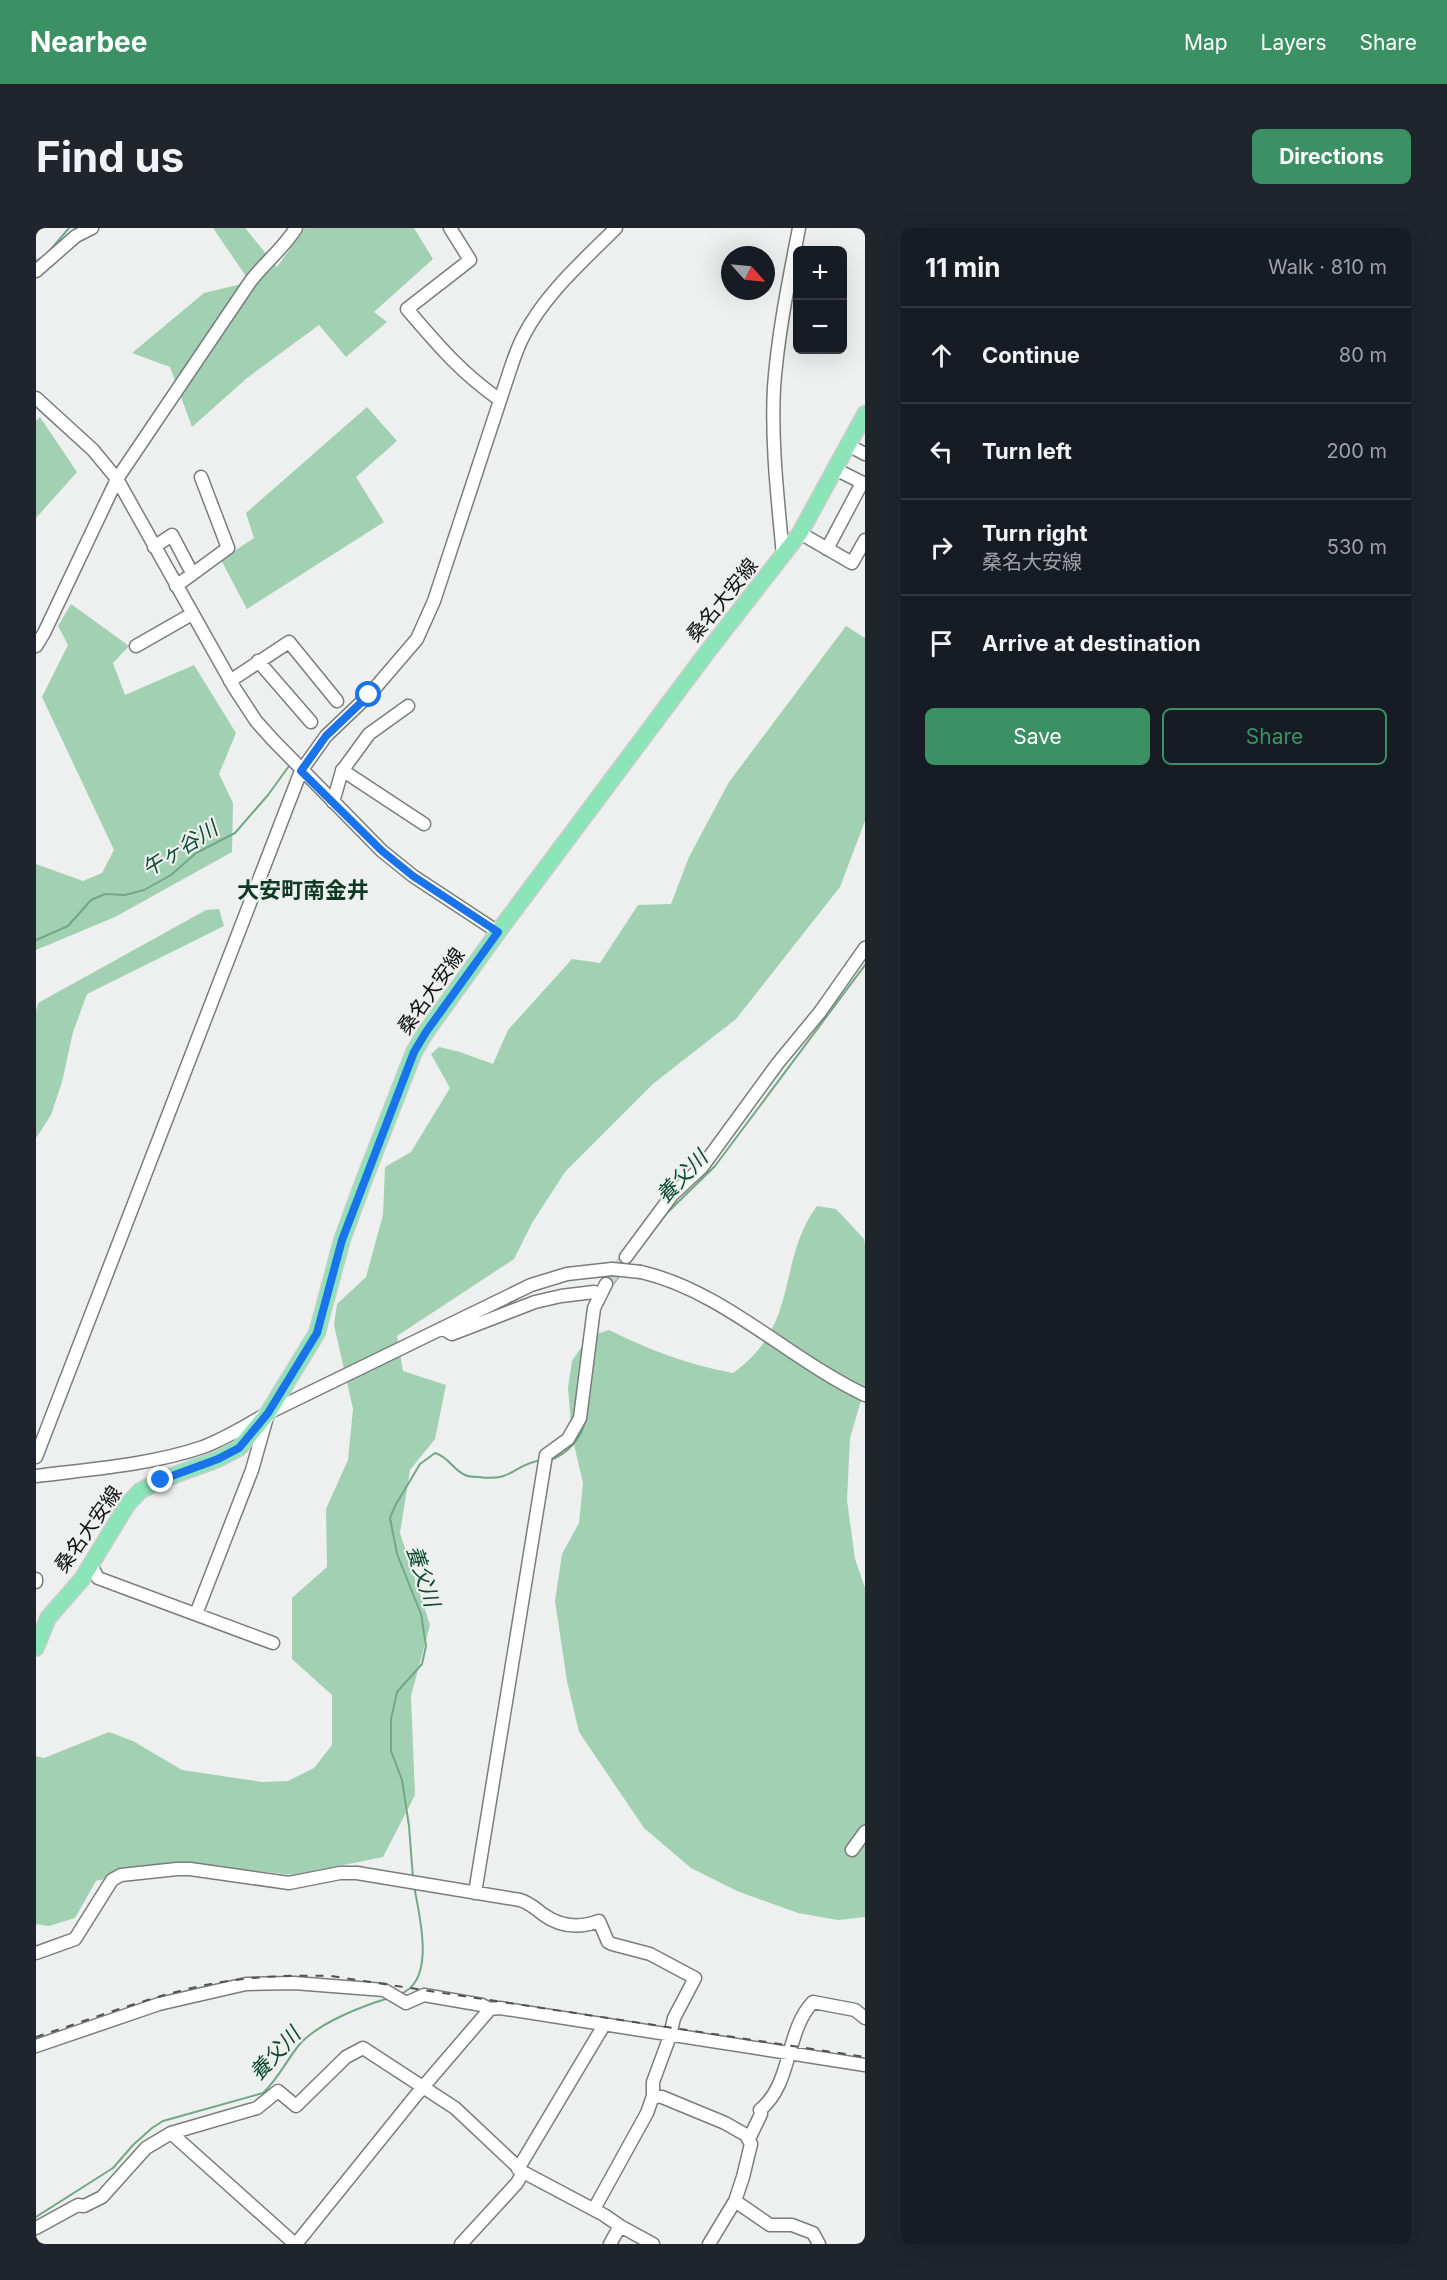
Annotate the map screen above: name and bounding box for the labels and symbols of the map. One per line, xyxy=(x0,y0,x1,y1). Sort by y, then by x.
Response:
north arrow xyxy=(721,246,775,300)
street label: 桑名大安線 xyxy=(681,554,763,646)
route start xyxy=(355,681,381,707)
water label: 午ヶ谷川 xyxy=(137,815,224,881)
district label: 大安町南金井 xyxy=(237,877,369,903)
street label: 桑名大安線 xyxy=(392,943,470,1039)
water label: 養父川 xyxy=(651,1144,714,1208)
route end xyxy=(147,1466,173,1492)
street label: 桑名大安線 xyxy=(49,1481,127,1577)
water label: 養父川 xyxy=(402,1542,446,1612)
water label: 養父川 xyxy=(244,2021,307,2085)

